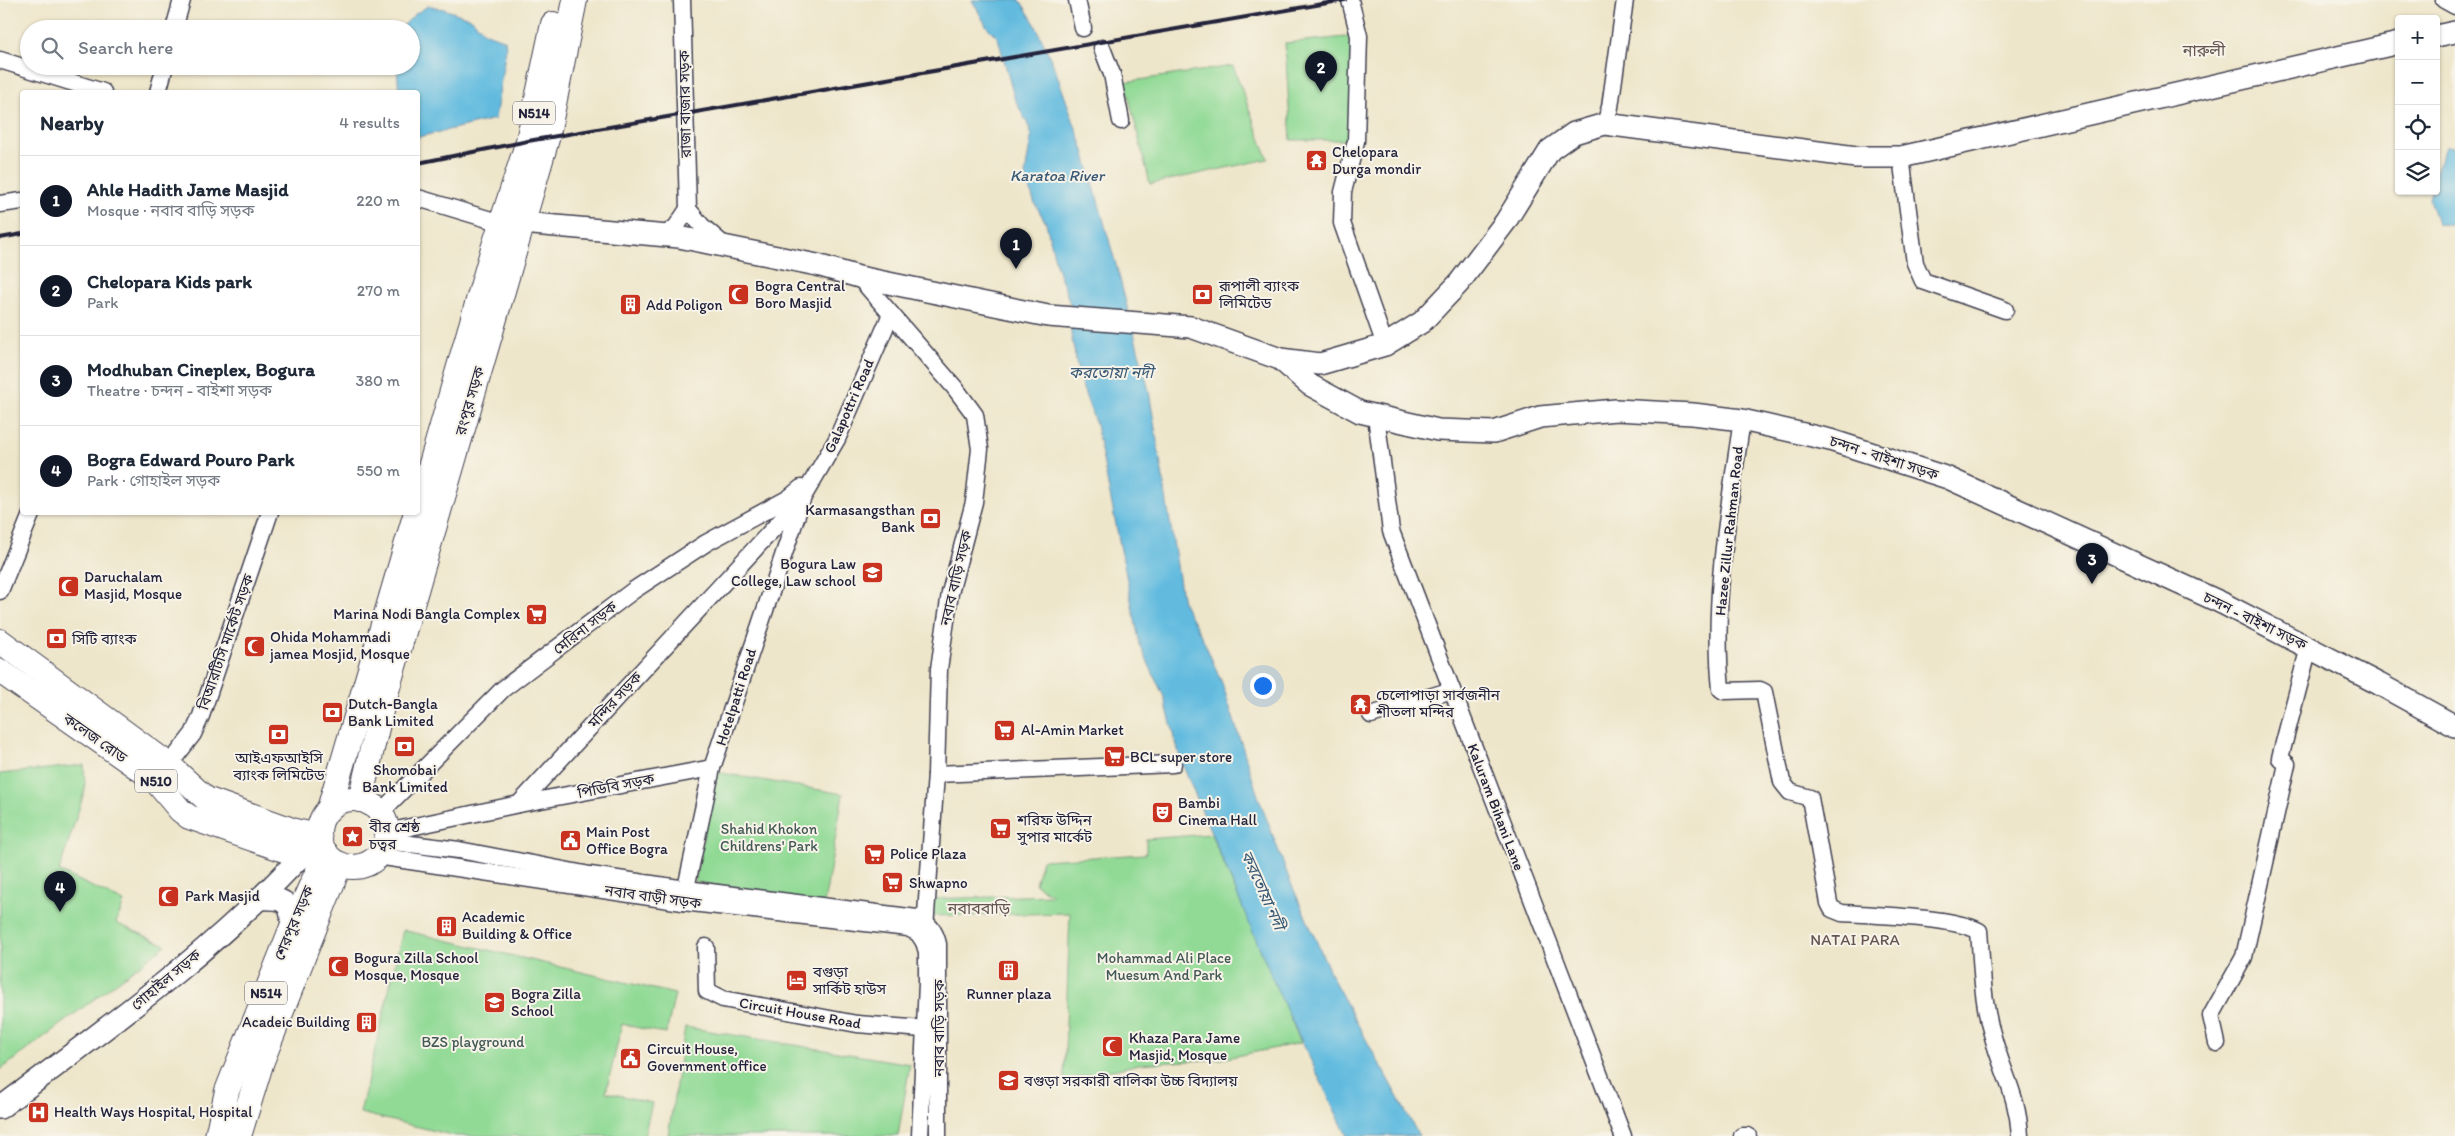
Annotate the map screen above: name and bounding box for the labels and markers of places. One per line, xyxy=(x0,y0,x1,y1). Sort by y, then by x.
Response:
pin: 2 xyxy=(1305,51,1337,92)
place label: Chelopara Durga mondir xyxy=(1332,143,1421,178)
temple icon: Chelopara Durga mondir xyxy=(1304,149,1328,173)
pin: 1 xyxy=(1000,228,1032,269)
place label: Bogra Central Boro Masjid xyxy=(755,277,846,312)
place label: রূপালী ব্যাংক লিমিটেড xyxy=(1218,277,1300,312)
mosque icon: Bogra Central Boro Masjid xyxy=(727,283,751,307)
bank icon: রূপালী ব্যাংক লিমিটেড xyxy=(1191,283,1215,307)
building icon: Add Poligon xyxy=(618,293,642,317)
place label: Add Poligon xyxy=(646,296,722,314)
place label: Karmasangsthan Bank xyxy=(805,501,915,536)
bank icon: Karmasangsthan Bank xyxy=(919,507,943,531)
pin: 3 xyxy=(2076,543,2108,584)
place label: Bogura Law College, Law school xyxy=(731,555,857,590)
school or university icon: Bogura Law College, Law school xyxy=(860,561,884,585)
place label: Daruchalam Masjid, Mosque xyxy=(84,568,182,603)
mosque icon: Daruchalam Masjid, Mosque xyxy=(56,574,80,598)
supermarket icon: Marina Nodi Bangla Complex xyxy=(524,602,548,626)
place label: Marina Nodi Bangla Complex xyxy=(333,605,521,623)
bank icon: সিটি ব্যাংক xyxy=(44,627,68,651)
place label: Ohida Mohammadi jamea Mosjid, Mosque xyxy=(269,628,410,663)
place label: সিটি ব্যাংক xyxy=(71,630,137,648)
mosque icon: Ohida Mohammadi jamea Mosjid, Mosque xyxy=(242,634,266,658)
place label: চেলোপাড়া সার্বজনীন শীতলা মন্দির xyxy=(1375,686,1501,721)
temple icon: চেলোপাড়া সার্বজনীন শীতলা মন্দির xyxy=(1348,692,1372,716)
place label: Dutch-Bangla Bank Limited xyxy=(348,695,438,730)
bank icon: Dutch-Bangla Bank Limited xyxy=(320,701,344,725)
supermarket icon: Al-Amin Market xyxy=(993,718,1017,742)
place label: Al-Amin Market xyxy=(1021,721,1124,739)
bank icon: আইএফআইসি ব্যাংক লিমিটেড xyxy=(267,723,291,747)
bank icon: Shomobai Bank Limited xyxy=(393,735,417,759)
supermarket icon: BCL super store xyxy=(1102,745,1126,769)
place label: BCL super store xyxy=(1130,748,1232,766)
place label: আইএফআইসি ব্যাংক লিমিটেড xyxy=(232,749,325,784)
place label: Shomobai Bank Limited xyxy=(362,761,448,796)
place label: Bambi Cinema Hall xyxy=(1178,794,1258,829)
theatre icon: Bambi Cinema Hall xyxy=(1150,800,1174,824)
place label: শরিফ উদ্দিন সুপার মার্কেট xyxy=(1016,811,1093,846)
supermarket icon: শরিফ উদ্দিন সুপার মার্কেট xyxy=(989,817,1013,841)
place label: বীর শ্রেষ্ঠ চত্বর xyxy=(368,818,421,853)
place label: Main Post Office Bogra xyxy=(586,823,668,858)
place icon: বীর শ্রেষ্ঠ চত্বর xyxy=(341,824,365,848)
public building icon: Main Post Office Bogra xyxy=(558,829,582,853)
supermarket icon: Police Plaza xyxy=(862,842,886,866)
place label: Police Plaza xyxy=(890,845,967,863)
pin: 4 xyxy=(44,871,76,912)
supermarket icon: Shwapno xyxy=(881,871,905,895)
place label: Shwapno xyxy=(909,874,968,892)
mosque icon: Park Masjid xyxy=(157,884,181,908)
place label: Park Masjid xyxy=(185,887,260,905)
place label: Academic Building & Office xyxy=(462,908,572,943)
building icon: Academic Building & Office xyxy=(434,914,458,938)
place label: Bogura Zilla School Mosque, Mosque xyxy=(354,949,479,984)
mosque icon: Bogura Zilla School Mosque, Mosque xyxy=(326,955,350,979)
building icon: Runner plaza xyxy=(997,959,1021,983)
place label: বগুড়া সার্কিট হাউস xyxy=(812,963,887,998)
hotel icon: বগুড়া সার্কিট হাউস xyxy=(785,969,809,993)
place label: Bogra Zilla School xyxy=(511,985,581,1020)
place label: Runner plaza xyxy=(966,985,1052,1003)
school or university icon: Bogra Zilla School xyxy=(483,991,507,1015)
building icon: Acadeic Building xyxy=(354,1010,378,1034)
place label: Acadeic Building xyxy=(242,1013,350,1031)
place label: Khaza Para Jame Masjid, Mosque xyxy=(1129,1029,1240,1064)
mosque icon: Khaza Para Jame Masjid, Mosque xyxy=(1101,1035,1125,1059)
place label: Circuit House, Government office xyxy=(647,1040,767,1075)
public building icon: Circuit House, Government office xyxy=(619,1046,643,1070)
school or university icon: বগুড়া সরকারী বালিকা উচ্চ বিদ্যালয় xyxy=(996,1069,1020,1093)
place label: বগুড়া সরকারী বালিকা উচ্চ বিদ্যালয় xyxy=(1023,1072,1238,1090)
hospital icon: Health Ways Hospital, Hospital xyxy=(26,1100,50,1124)
place label: Health Ways Hospital, Hospital xyxy=(54,1103,253,1121)

